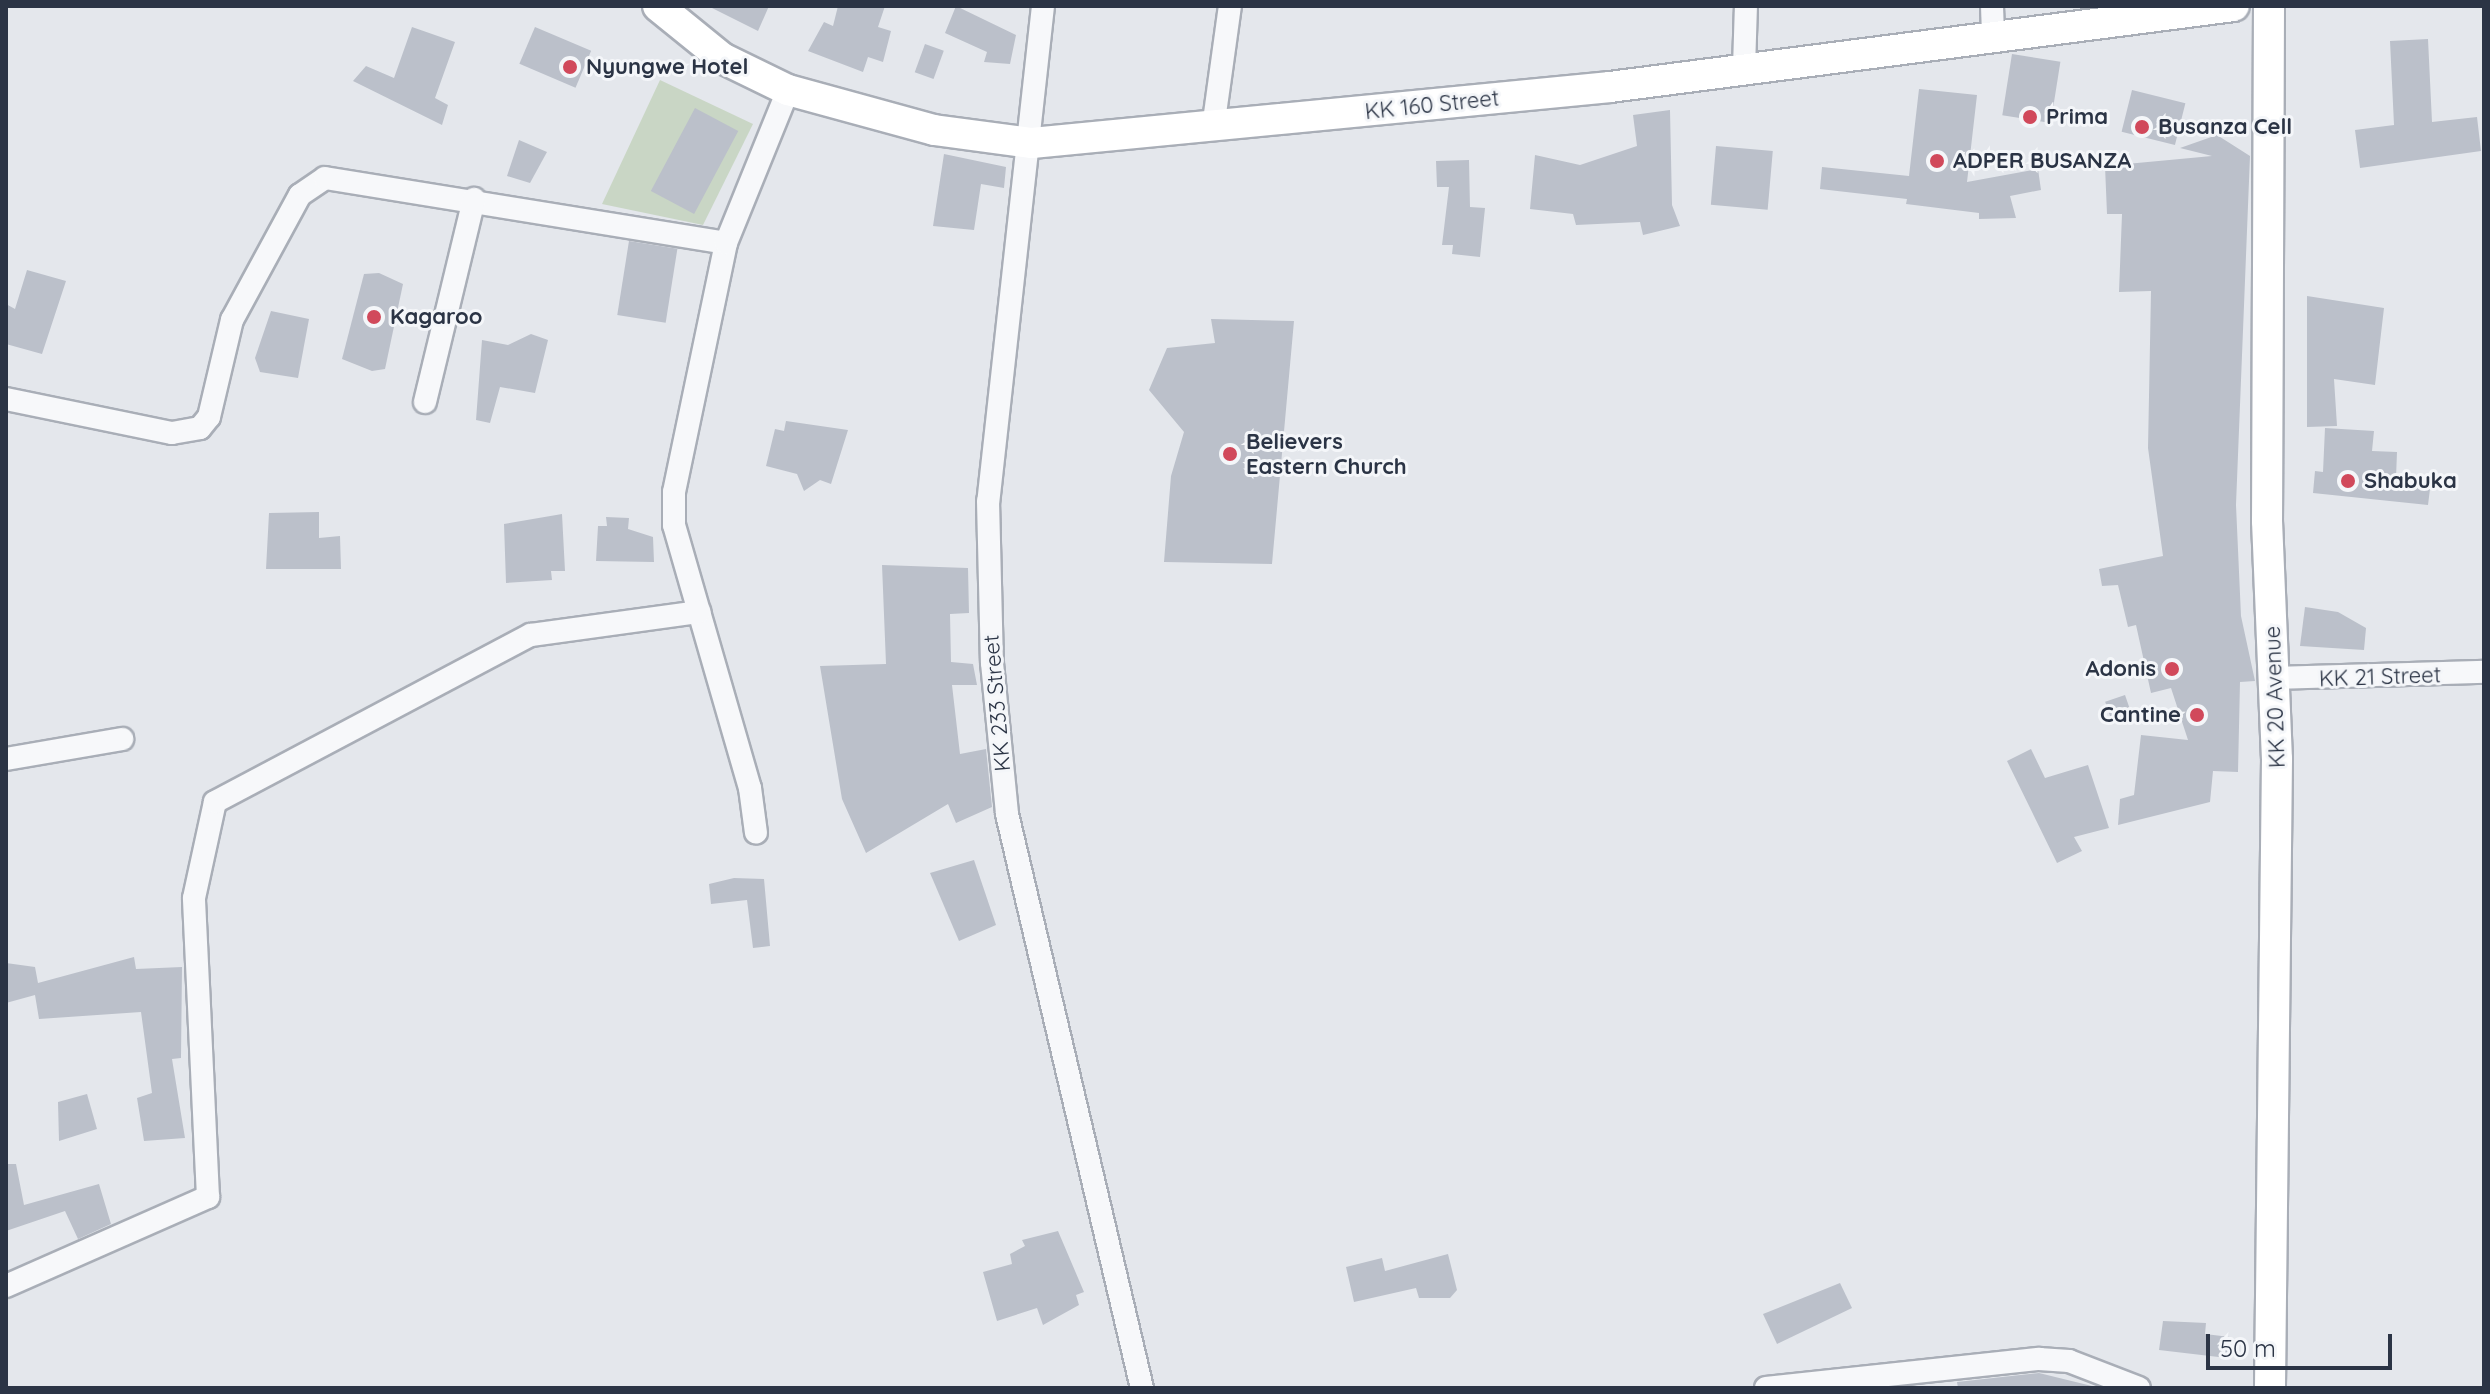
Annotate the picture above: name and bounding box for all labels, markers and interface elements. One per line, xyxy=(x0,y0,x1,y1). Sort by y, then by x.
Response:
place label: Nyungwe Hotel xyxy=(586,54,749,80)
marker: Nyungwe Hotel xyxy=(561,58,579,76)
street label: KK 160 Street xyxy=(1364,85,1500,125)
place label: Prima xyxy=(2046,104,2108,130)
marker: Prima xyxy=(2021,108,2039,126)
place label: Busanza Cell xyxy=(2158,114,2292,140)
marker: Busanza Cell xyxy=(2133,118,2151,136)
place label: ADPER BUSANZA xyxy=(1953,148,2131,174)
marker: ADPER BUSANZA xyxy=(1928,152,1946,170)
place label: Kagaroo xyxy=(390,304,482,330)
marker: Kagaroo xyxy=(365,308,383,326)
place label: Believers Eastern Church xyxy=(1246,428,1407,480)
marker: Believers Eastern Church xyxy=(1221,445,1239,463)
place label: Shabuka xyxy=(2364,468,2457,494)
marker: Shabuka xyxy=(2339,472,2357,490)
street label: KK 20 Avenue xyxy=(2259,625,2291,769)
street label: KK 233 Street xyxy=(978,634,1016,772)
place label: Adonis xyxy=(2085,656,2156,682)
marker: Adonis xyxy=(2163,660,2181,678)
street label: KK 21 Street xyxy=(2318,662,2442,692)
place label: Cantine xyxy=(2100,702,2181,728)
marker: Cantine xyxy=(2188,706,2206,724)
scale bar xyxy=(2210,1318,2396,1368)
text: 50 m xyxy=(2220,1333,2276,1363)

